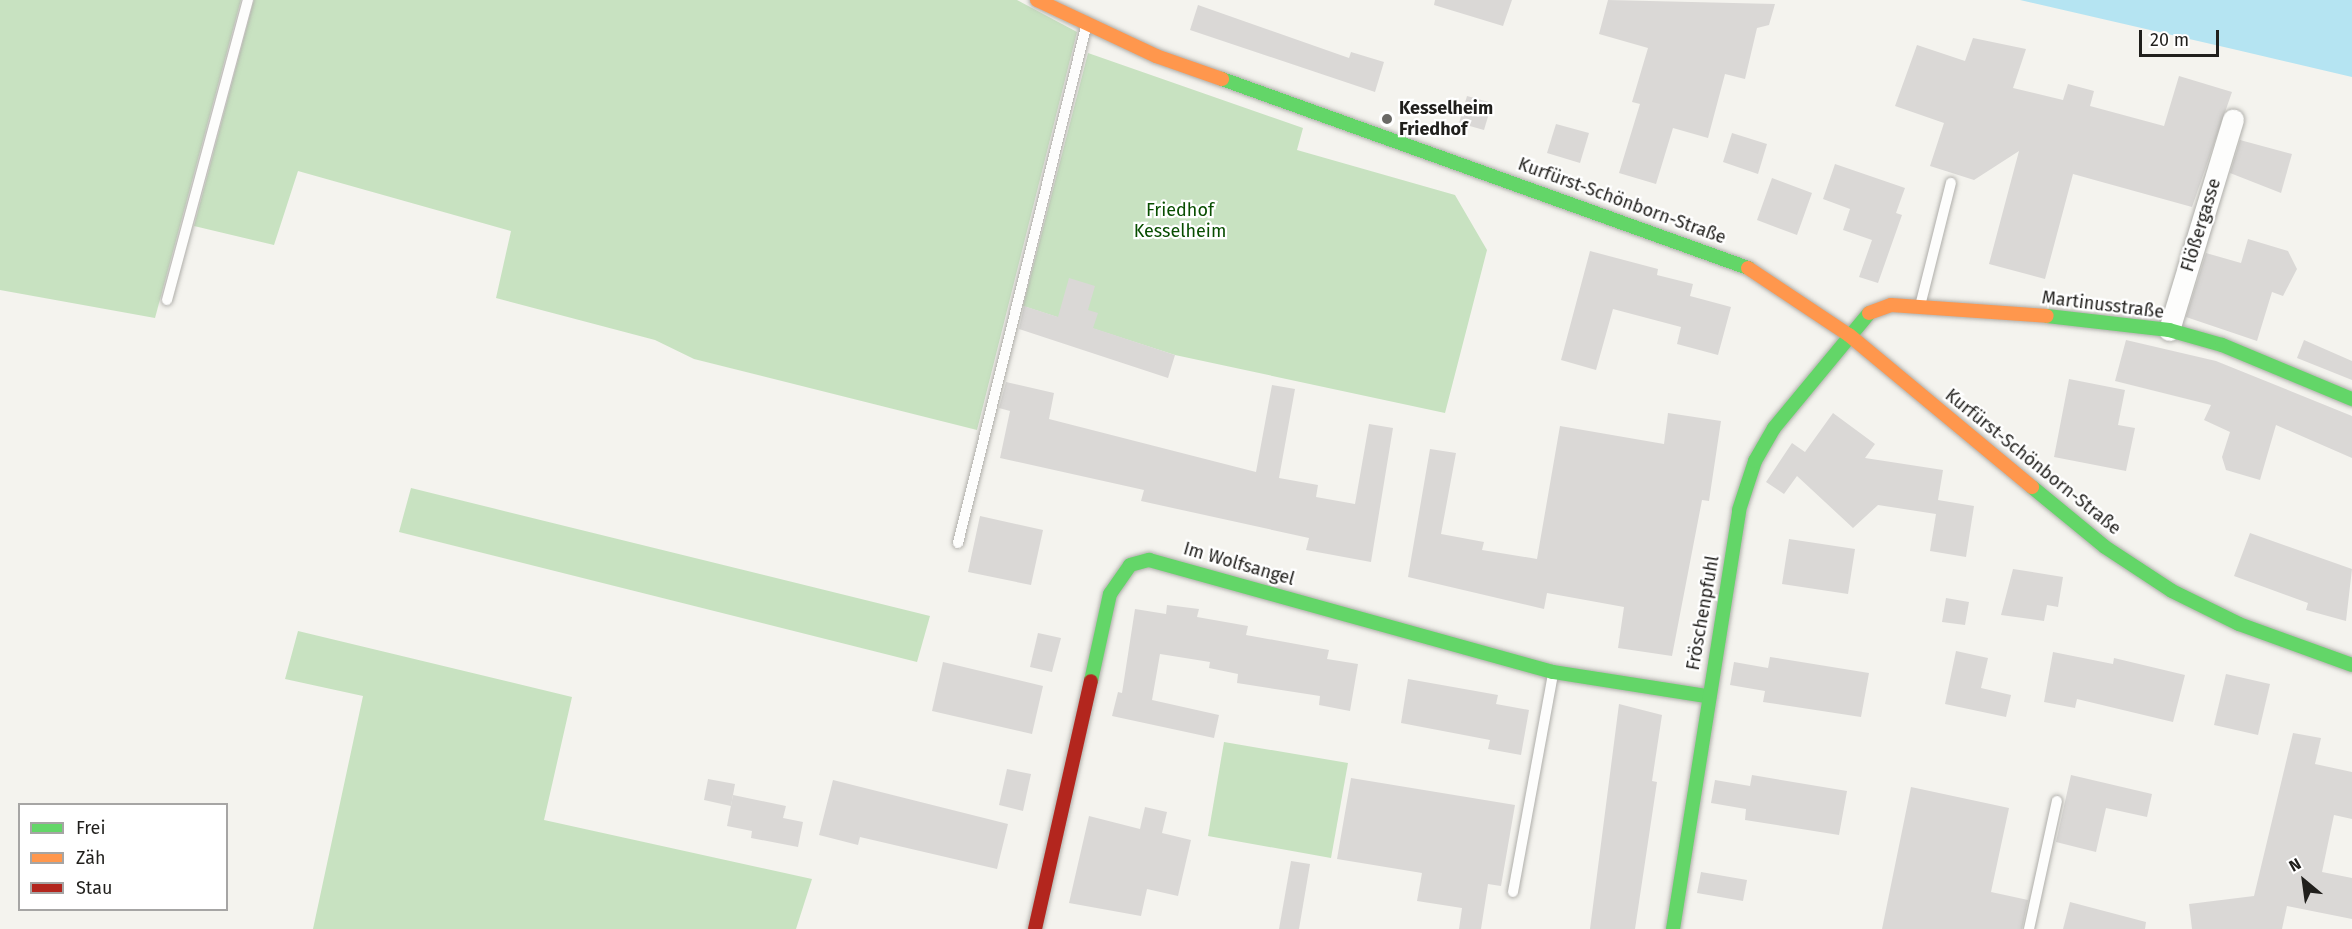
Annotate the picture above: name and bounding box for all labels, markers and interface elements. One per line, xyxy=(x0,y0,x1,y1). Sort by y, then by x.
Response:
scale bar xyxy=(2142,18,2222,56)
text: 20 m xyxy=(2150,29,2189,51)
place label: Kesselheim Friedhof xyxy=(1399,98,1493,140)
marker: Kesselheim Friedhof xyxy=(1380,112,1394,126)
street label: Kurfürst-Schönborn-Straße xyxy=(1515,153,1729,249)
street label: Flößergasse xyxy=(2177,176,2225,274)
park label: Friedhof Kesselheim xyxy=(1134,200,1226,242)
street label: Martinusstraße xyxy=(2041,287,2165,323)
street label: Kurfürst-Schönborn-Straße xyxy=(1941,384,2125,540)
street label: Im Wolfsangel xyxy=(1181,538,1297,590)
street label: Fröschenpfuhl xyxy=(1682,554,1724,672)
legend xyxy=(18,803,228,911)
text: Frei xyxy=(76,817,106,839)
text: Zäh xyxy=(76,847,105,869)
north arrow xyxy=(2274,851,2334,911)
text: N xyxy=(2286,854,2304,876)
text: Stau xyxy=(76,877,112,899)

